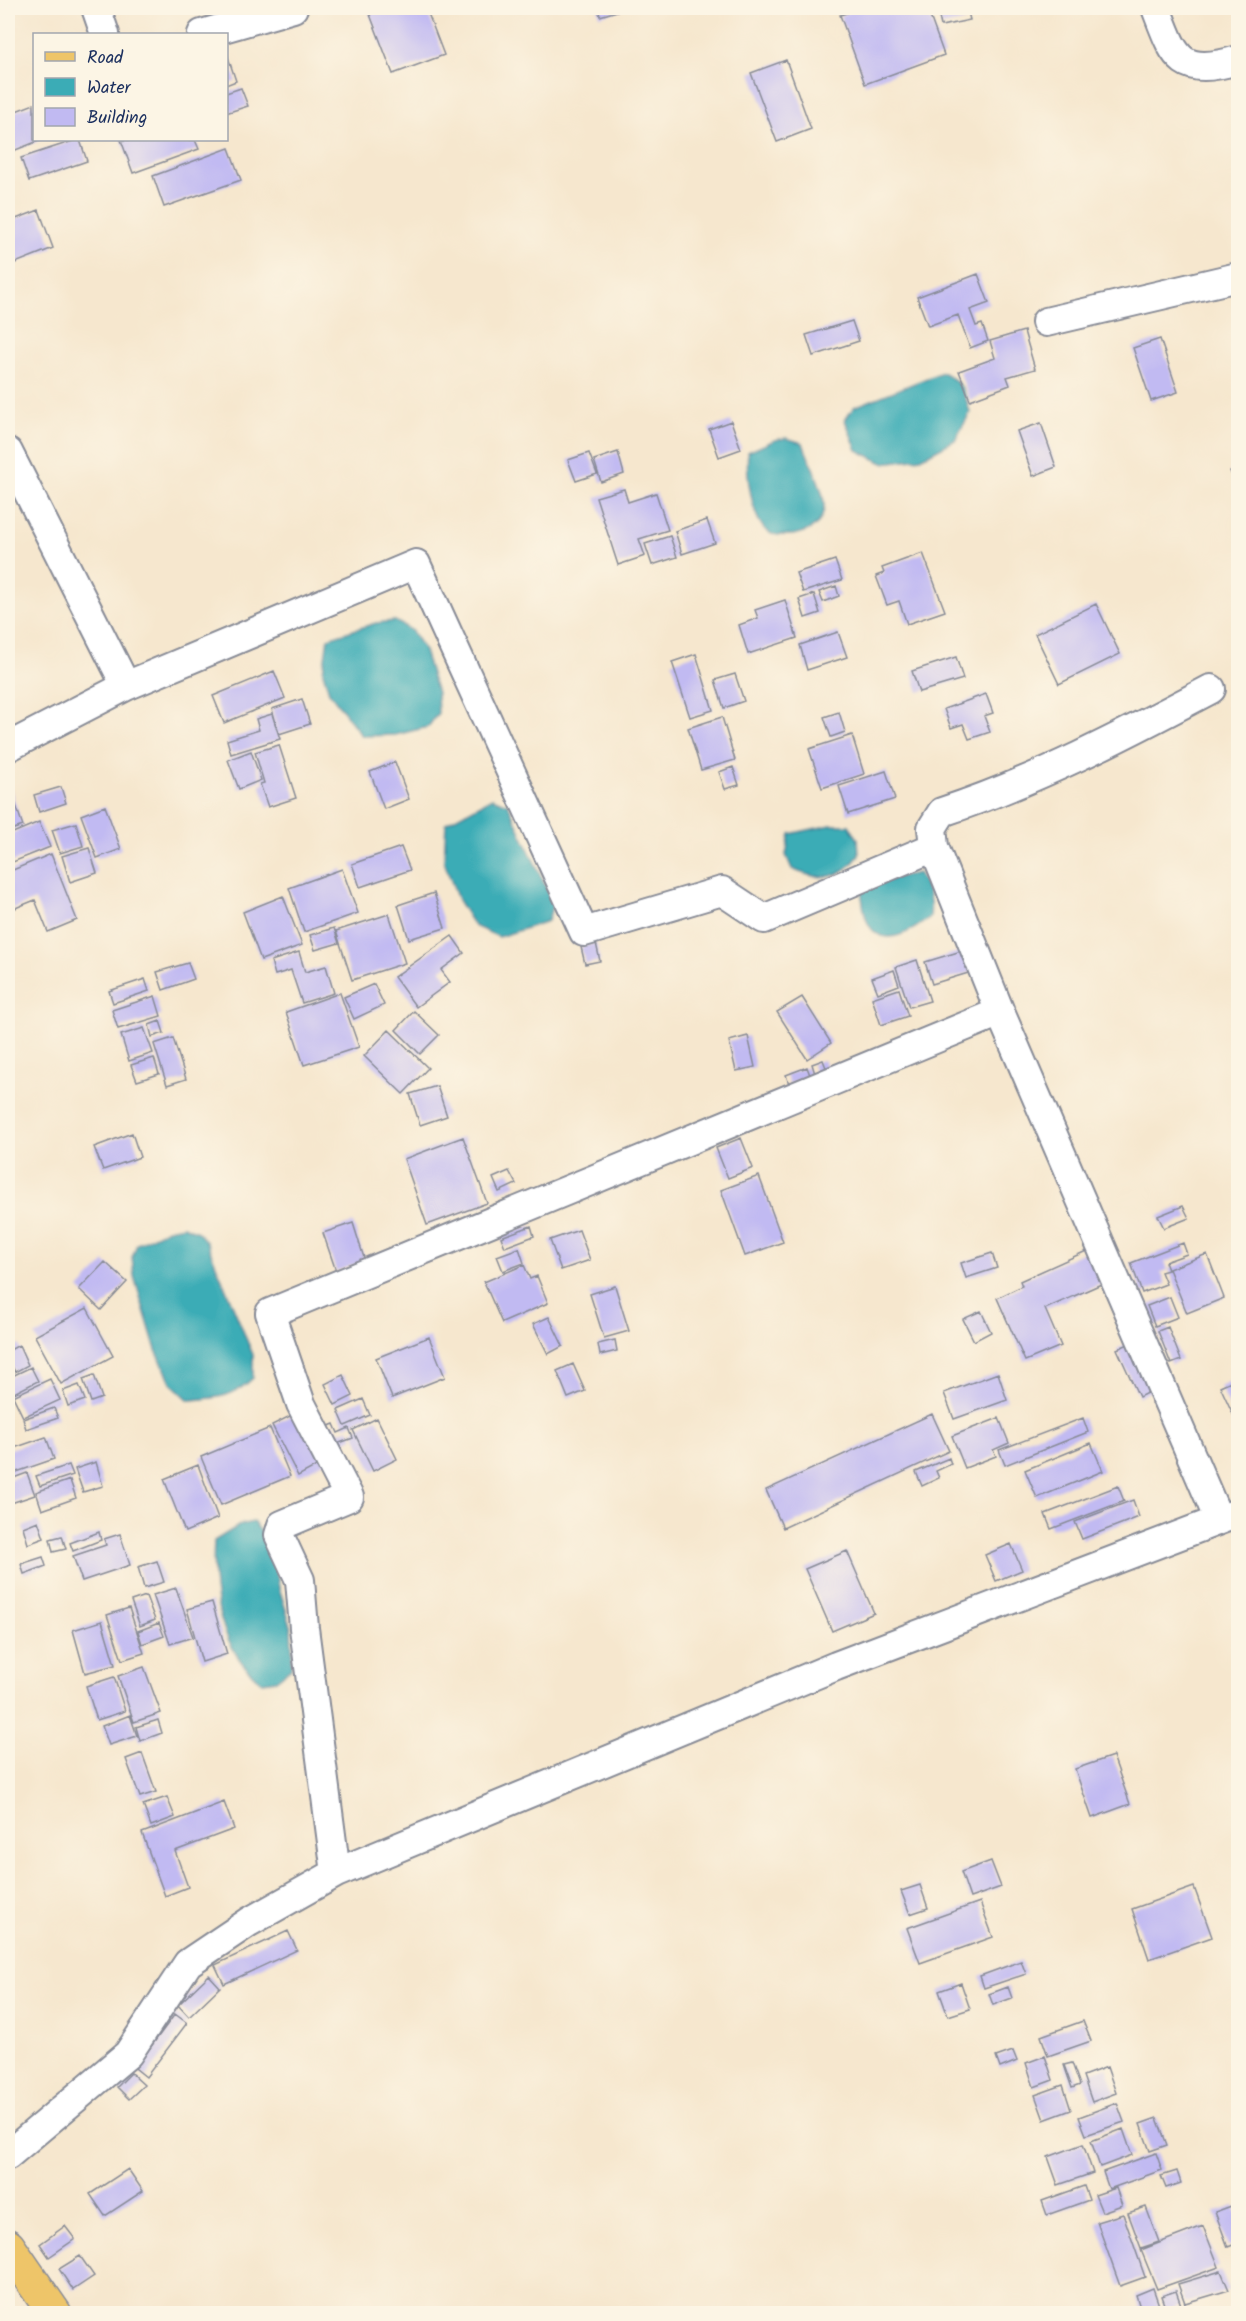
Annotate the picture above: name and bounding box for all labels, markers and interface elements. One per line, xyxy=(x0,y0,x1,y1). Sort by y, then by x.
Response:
legend xyxy=(33,33,228,141)
text: Road xyxy=(87,44,124,73)
text: Water xyxy=(87,74,132,103)
text: Building xyxy=(87,104,147,133)

